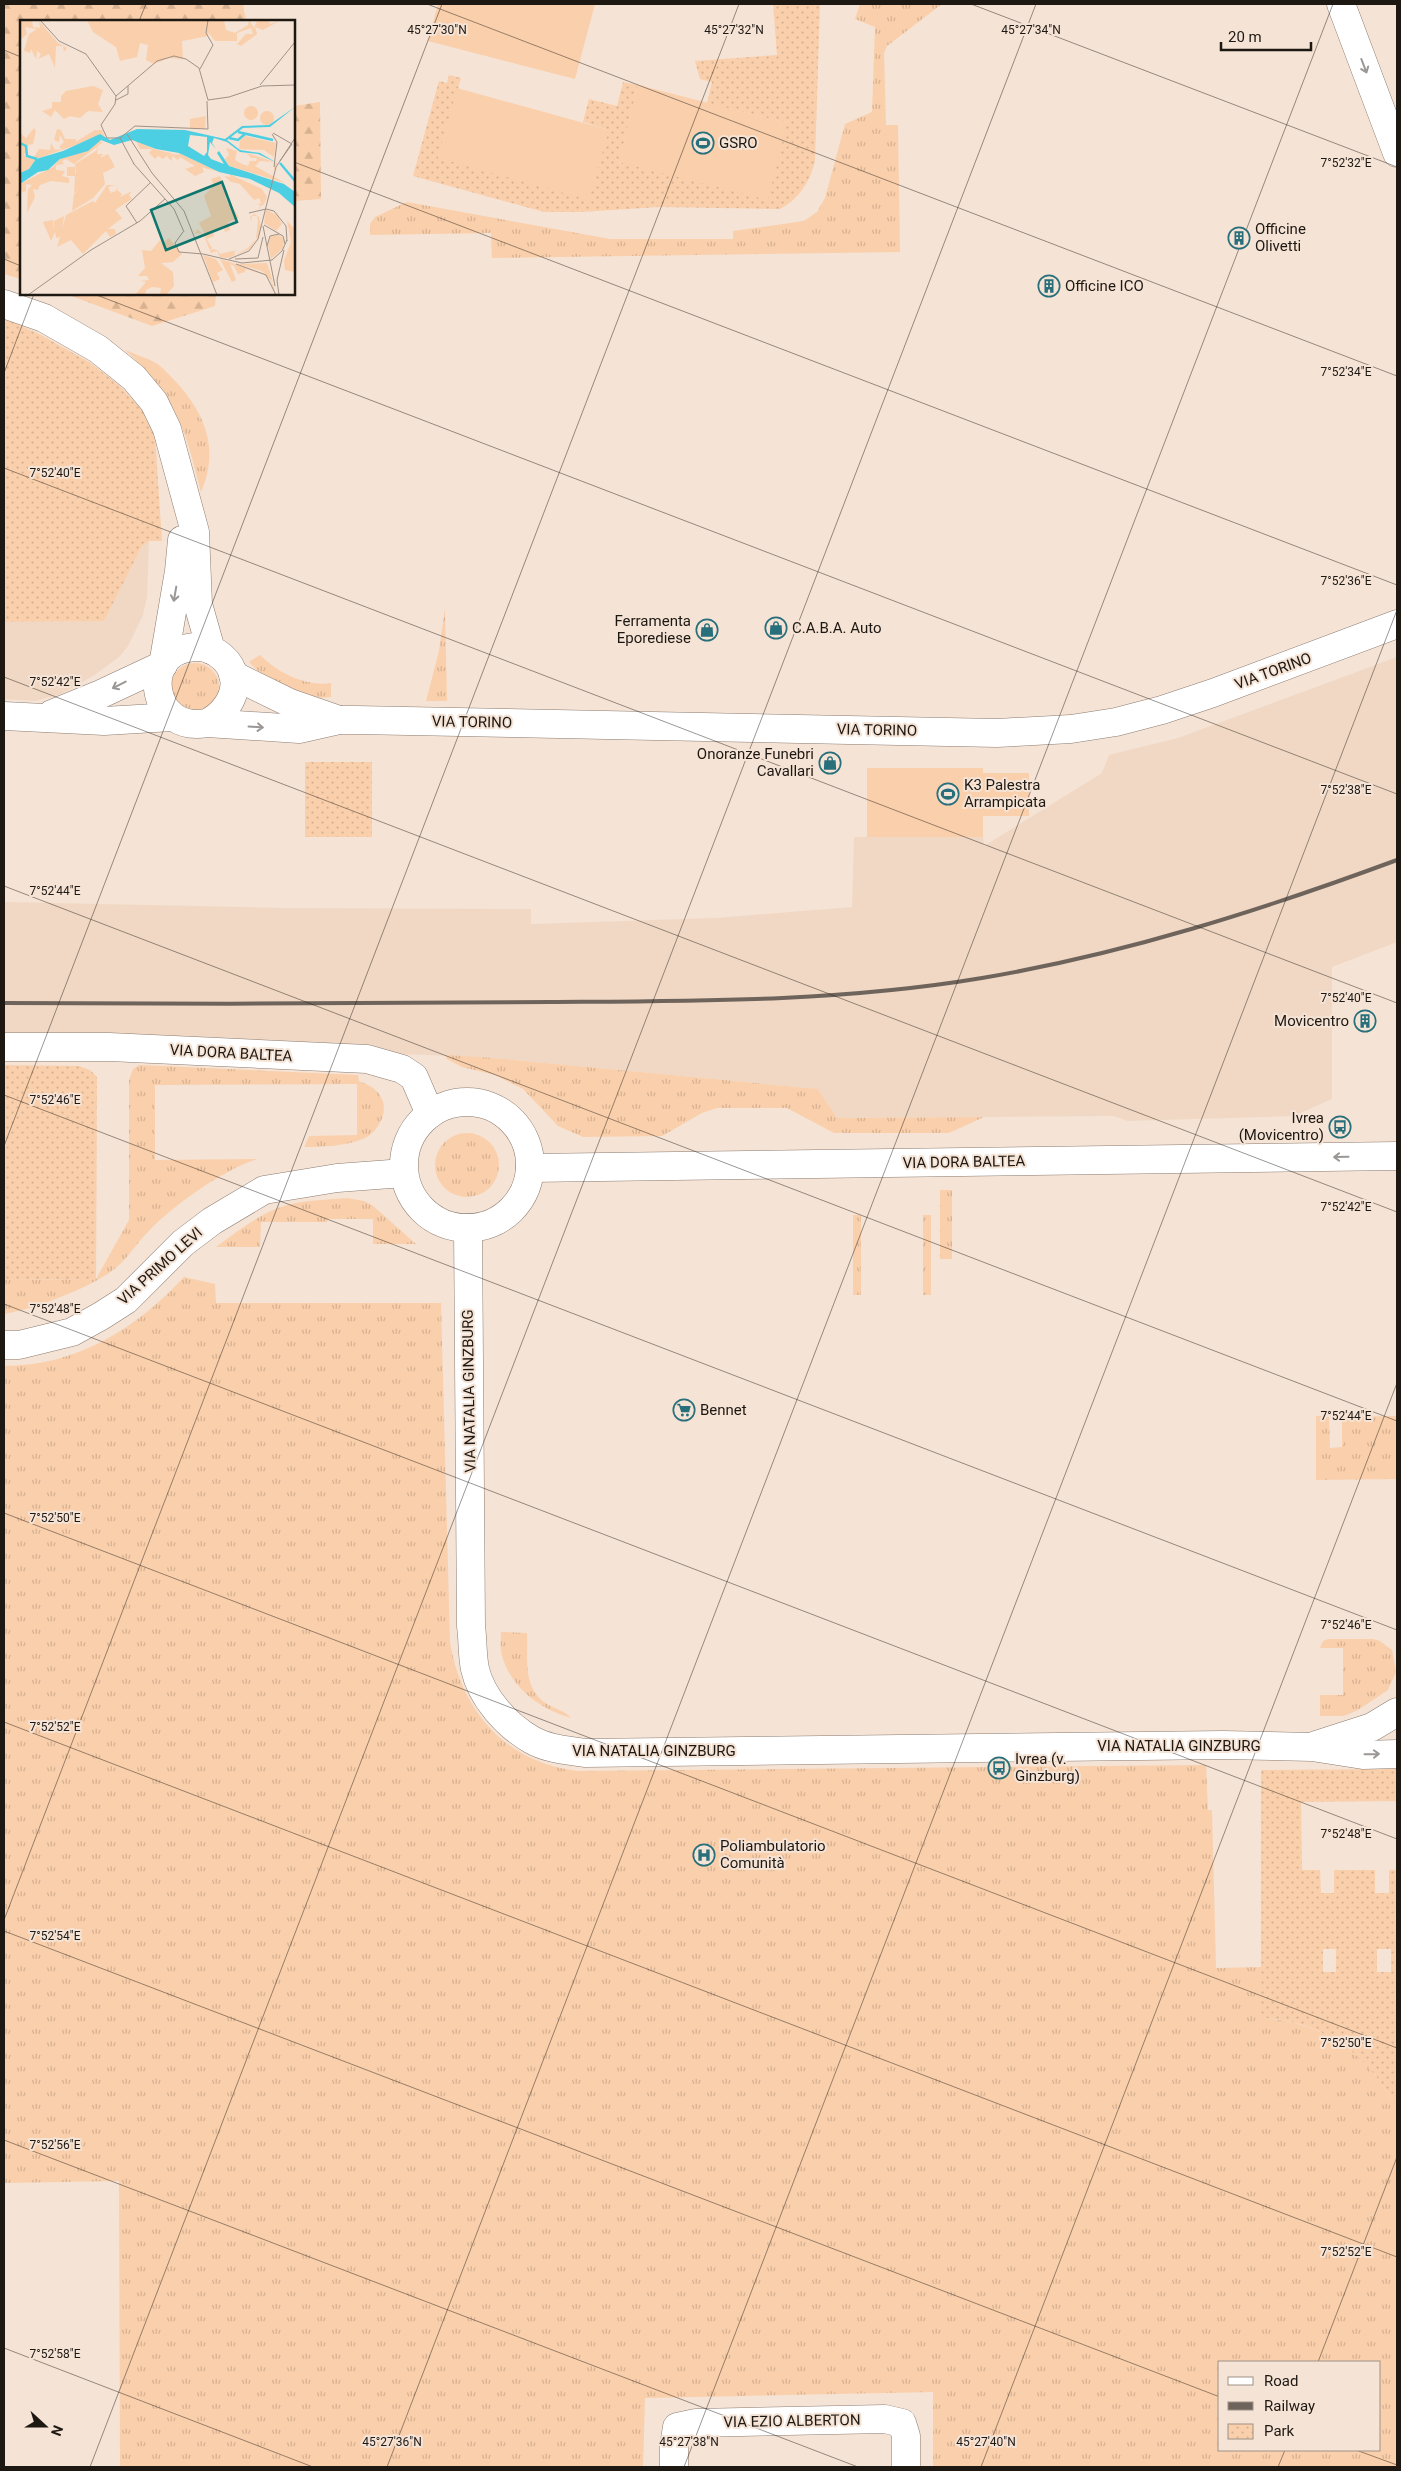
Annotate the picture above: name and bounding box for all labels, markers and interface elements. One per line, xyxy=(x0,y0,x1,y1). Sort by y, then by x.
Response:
inset map xyxy=(20,20,295,295)
scale bar xyxy=(1221,20,1311,52)
text: 45°27'30"N xyxy=(407,23,467,37)
text: 45°27'32"N xyxy=(704,23,764,37)
text: 45°27'34"N xyxy=(1001,23,1061,37)
text: 20 m xyxy=(1228,28,1262,46)
one-way arrow xyxy=(1360,58,1369,73)
sports icon: GSRO xyxy=(691,131,715,155)
place label: GSRO xyxy=(719,134,758,152)
text: 7°52'32"E xyxy=(1321,156,1372,170)
place label: Officine Olivetti xyxy=(1255,220,1306,255)
building icon: Officine Olivetti xyxy=(1227,226,1251,250)
building icon: Officine ICO xyxy=(1037,274,1061,298)
place label: Officine ICO xyxy=(1065,277,1144,295)
text: 7°52'34"E xyxy=(1321,365,1372,379)
text: 7°52'40"E xyxy=(30,466,81,480)
text: 7°52'36"E xyxy=(1321,574,1372,588)
one-way arrow xyxy=(170,585,179,601)
place label: Ferramenta Eporediese xyxy=(614,612,691,647)
shop icon: C.A.B.A. Auto xyxy=(764,616,788,640)
shop icon: Ferramenta Eporediese xyxy=(695,618,719,642)
place label: C.A.B.A. Auto xyxy=(792,619,882,637)
street label: VIA TORINO xyxy=(1232,649,1314,693)
text: 7°52'42"E xyxy=(30,675,81,689)
one-way arrow xyxy=(112,681,127,690)
street label: VIA TORINO xyxy=(432,712,512,732)
street label: VIA TORINO xyxy=(837,720,917,740)
one-way arrow xyxy=(248,722,264,731)
place label: Onoranze Funebri Cavallari xyxy=(697,745,814,780)
shop icon: Onoranze Funebri Cavallari xyxy=(818,751,842,775)
place label: K3 Palestra Arrampicata xyxy=(964,776,1046,811)
sports icon: K3 Palestra Arrampicata xyxy=(936,782,960,806)
text: 7°52'38"E xyxy=(1321,783,1372,797)
text: 7°52'44"E xyxy=(30,884,81,898)
text: 7°52'40"E xyxy=(1321,991,1372,1005)
building icon: Movicentro xyxy=(1353,1009,1377,1033)
place label: Movicentro xyxy=(1274,1012,1349,1030)
street label: VIA DORA BALTEA xyxy=(169,1041,293,1065)
text: 7°52'46"E xyxy=(30,1093,81,1107)
place label: Ivrea (Movicentro) xyxy=(1239,1109,1324,1144)
bus stop icon: Ivrea (Movicentro) xyxy=(1328,1115,1352,1139)
street label: VIA DORA BALTEA xyxy=(903,1152,1026,1172)
one-way arrow xyxy=(1334,1152,1350,1162)
text: 7°52'42"E xyxy=(1321,1200,1372,1214)
street label: VIA PRIMO LEVI xyxy=(114,1223,206,1309)
text: 7°52'48"E xyxy=(30,1302,81,1316)
street label: VIA NATALIA GINZBURG xyxy=(459,1309,479,1473)
supermarket icon: Bennet xyxy=(672,1398,696,1422)
place label: Bennet xyxy=(700,1401,747,1419)
text: 7°52'44"E xyxy=(1321,1409,1372,1423)
text: 7°52'50"E xyxy=(30,1511,81,1525)
text: 7°52'46"E xyxy=(1321,1618,1372,1632)
text: 7°52'52"E xyxy=(30,1720,81,1734)
street label: VIA NATALIA GINZBURG xyxy=(1097,1737,1261,1755)
street label: VIA NATALIA GINZBURG xyxy=(572,1742,736,1760)
place label: Ivrea (v. Ginzburg) xyxy=(1015,1750,1080,1785)
one-way arrow xyxy=(1364,1750,1380,1759)
bus stop icon: Ivrea (v. Ginzburg) xyxy=(987,1756,1011,1780)
text: 7°52'48"E xyxy=(1321,1827,1372,1841)
place label: Poliambulatorio Comunità xyxy=(720,1837,826,1872)
hospital icon: Poliambulatorio Comunità xyxy=(692,1843,716,1867)
text: 7°52'54"E xyxy=(30,1929,81,1943)
text: 7°52'50"E xyxy=(1321,2036,1372,2050)
text: 7°52'56"E xyxy=(30,2138,81,2152)
text: 7°52'52"E xyxy=(1321,2245,1372,2259)
text: 7°52'58"E xyxy=(30,2347,81,2361)
legend xyxy=(1218,2361,1381,2451)
text: Road xyxy=(1264,2372,1298,2390)
text: Railway xyxy=(1264,2397,1315,2415)
north arrow xyxy=(20,2401,70,2451)
street label: VIA EZIO ALBERTON xyxy=(723,2411,861,2431)
text: Park xyxy=(1264,2422,1295,2440)
text: N xyxy=(48,2423,66,2438)
text: 45°27'36"N xyxy=(362,2435,422,2449)
text: 45°27'38"N xyxy=(659,2435,719,2449)
text: 45°27'40"N xyxy=(956,2435,1016,2449)

